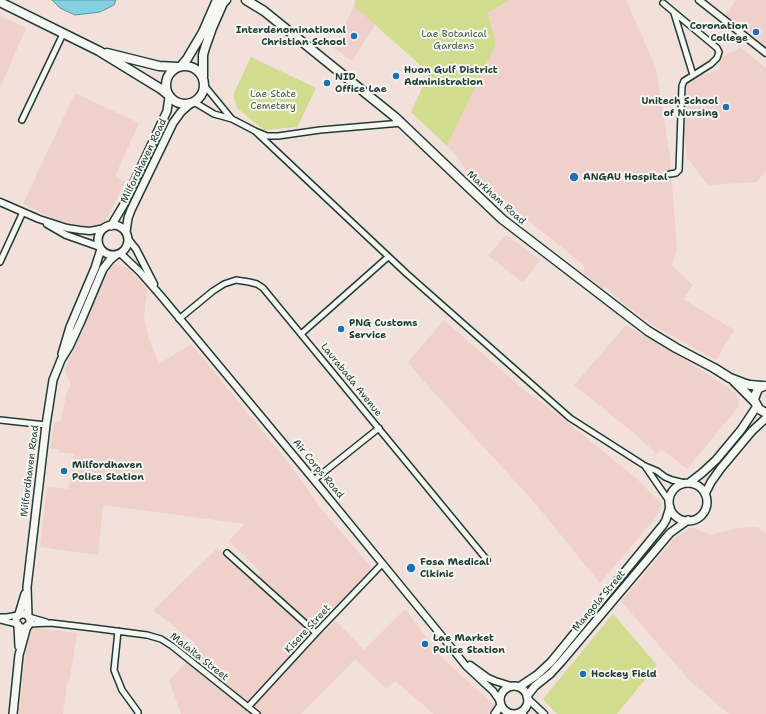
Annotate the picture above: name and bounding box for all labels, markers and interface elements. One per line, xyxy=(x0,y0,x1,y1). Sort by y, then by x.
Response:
place label: Coronation College xyxy=(690,20,748,44)
place label: Interdenominational Christian School xyxy=(236,24,346,48)
marker: Coronation College xyxy=(751,27,761,37)
park label: Lae Botanical Gardens xyxy=(421,28,487,52)
marker: Interdenominational Christian School xyxy=(349,31,359,41)
place label: Huon Gulf District Administration xyxy=(404,64,498,88)
place label: NID Office Lae xyxy=(335,71,387,94)
marker: Huon Gulf District Administration xyxy=(391,71,401,81)
marker: NID Office Lae xyxy=(322,78,332,88)
park label: Lae State Cemetery xyxy=(250,88,296,112)
place label: Unitech School of Nursing xyxy=(642,95,718,118)
marker: Unitech School of Nursing xyxy=(721,102,731,112)
street label: Milfordhaven Road xyxy=(118,117,170,205)
street label: Markham Road xyxy=(464,168,528,228)
marker: ANGAU Hospital xyxy=(568,171,580,183)
place label: ANGAU Hospital xyxy=(583,171,667,183)
place label: PNG Customs Service xyxy=(349,317,418,340)
marker: PNG Customs Service xyxy=(336,324,346,334)
street label: Laurabada Avenue xyxy=(318,341,384,419)
street label: Milfordhaven Road xyxy=(18,424,42,518)
street label: Air Corps Road xyxy=(290,437,346,501)
place label: Milfordhaven Police Station xyxy=(72,459,144,482)
marker: Milfordhaven Police Station xyxy=(59,466,69,476)
place label: Fosa Medical Clkinic xyxy=(420,556,489,580)
marker: Fosa Medical Clkinic xyxy=(405,562,417,574)
street label: Mangola Street xyxy=(570,568,628,634)
street label: Kisere Street xyxy=(283,602,333,656)
street label: Malaita Street xyxy=(167,630,231,684)
place label: Lae Market Police Station xyxy=(433,632,505,656)
marker: Lae Market Police Station xyxy=(420,639,430,649)
place label: Hockey Field xyxy=(591,668,657,680)
marker: Hockey Field xyxy=(578,669,588,679)

